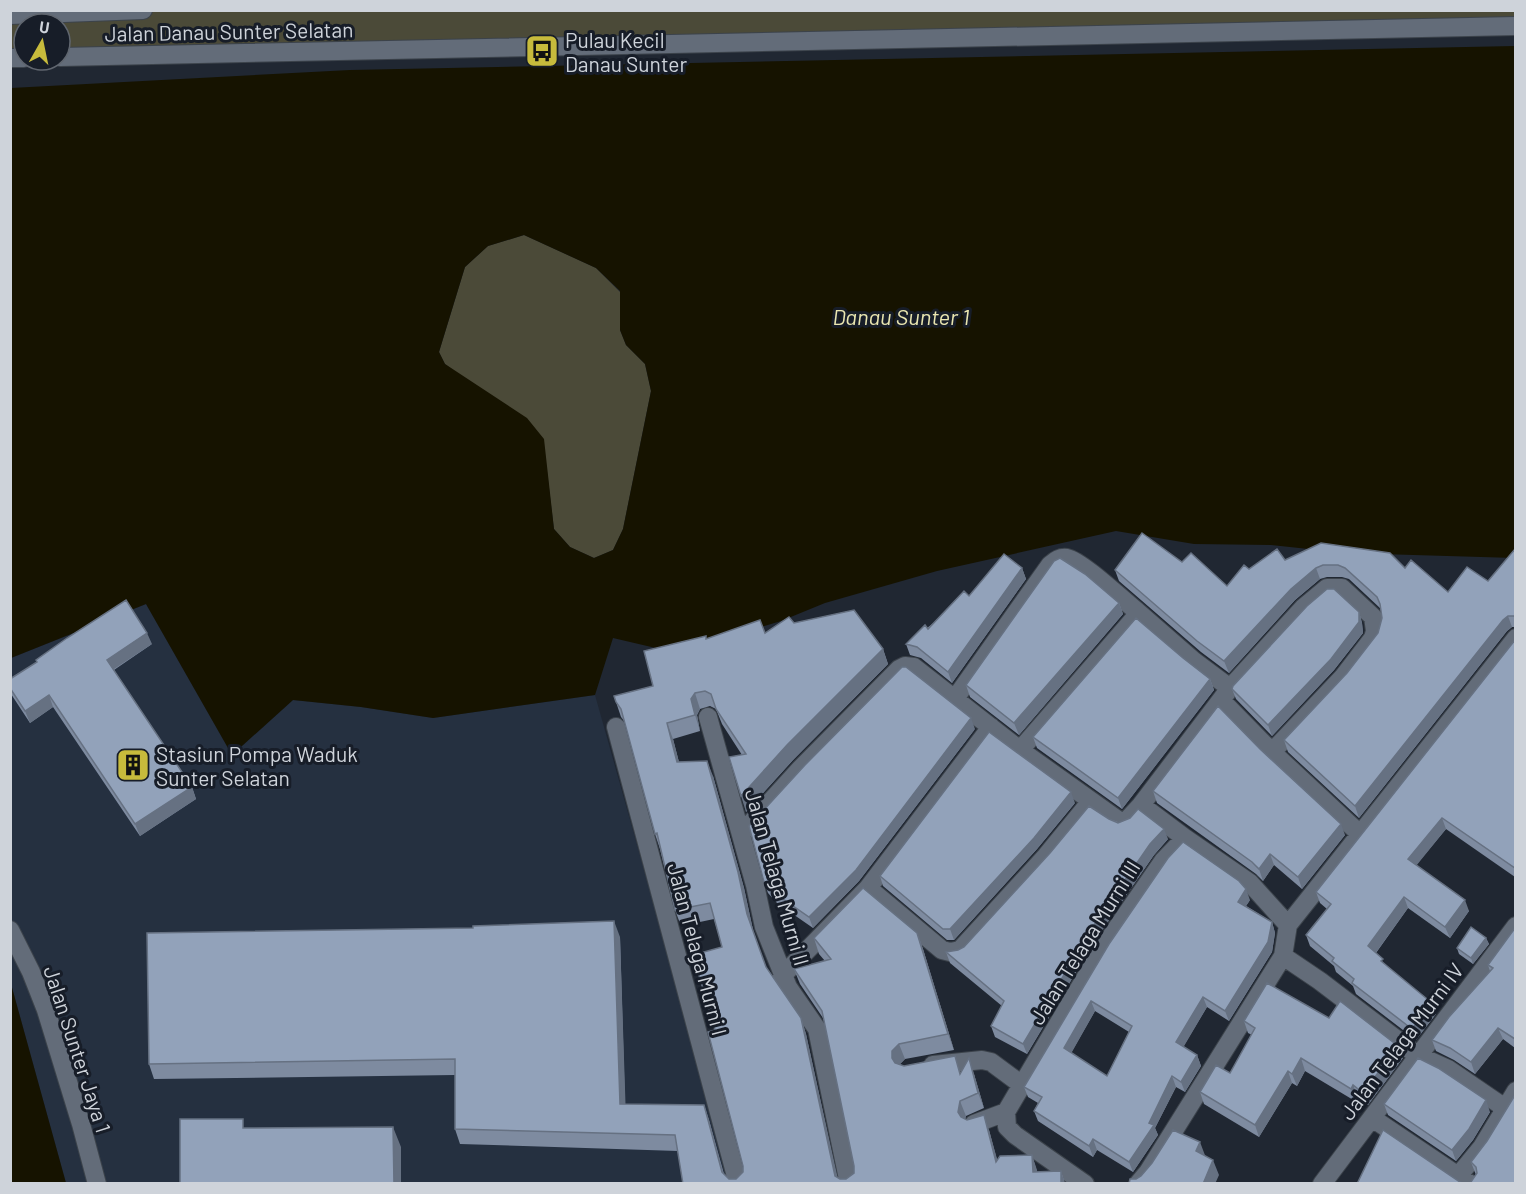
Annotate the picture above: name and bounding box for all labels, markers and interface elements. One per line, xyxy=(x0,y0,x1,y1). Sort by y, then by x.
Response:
north arrow xyxy=(12,12,72,72)
street label: Jalan Danau Sunter Selatan xyxy=(104,16,354,46)
text: U xyxy=(38,17,51,37)
place label: Pulau Kecil Danau Sunter xyxy=(565,27,687,76)
bus stop icon: Pulau Kecil Danau Sunter xyxy=(524,33,560,69)
water label: Danau Sunter 1 xyxy=(832,303,970,329)
place label: Stasiun Pompa Waduk Sunter Selatan xyxy=(156,741,358,790)
building icon: Stasiun Pompa Waduk Sunter Selatan xyxy=(115,747,151,783)
street label: Jalan Telaga Murni II xyxy=(741,786,815,968)
street label: Jalan Telaga Murni III xyxy=(1023,855,1145,1029)
street label: Jalan Telaga Murni I xyxy=(663,860,733,1038)
street label: Jalan Telaga Murni IV xyxy=(1334,958,1468,1124)
street label: Jalan Sunter Jaya 1 xyxy=(39,963,117,1135)

